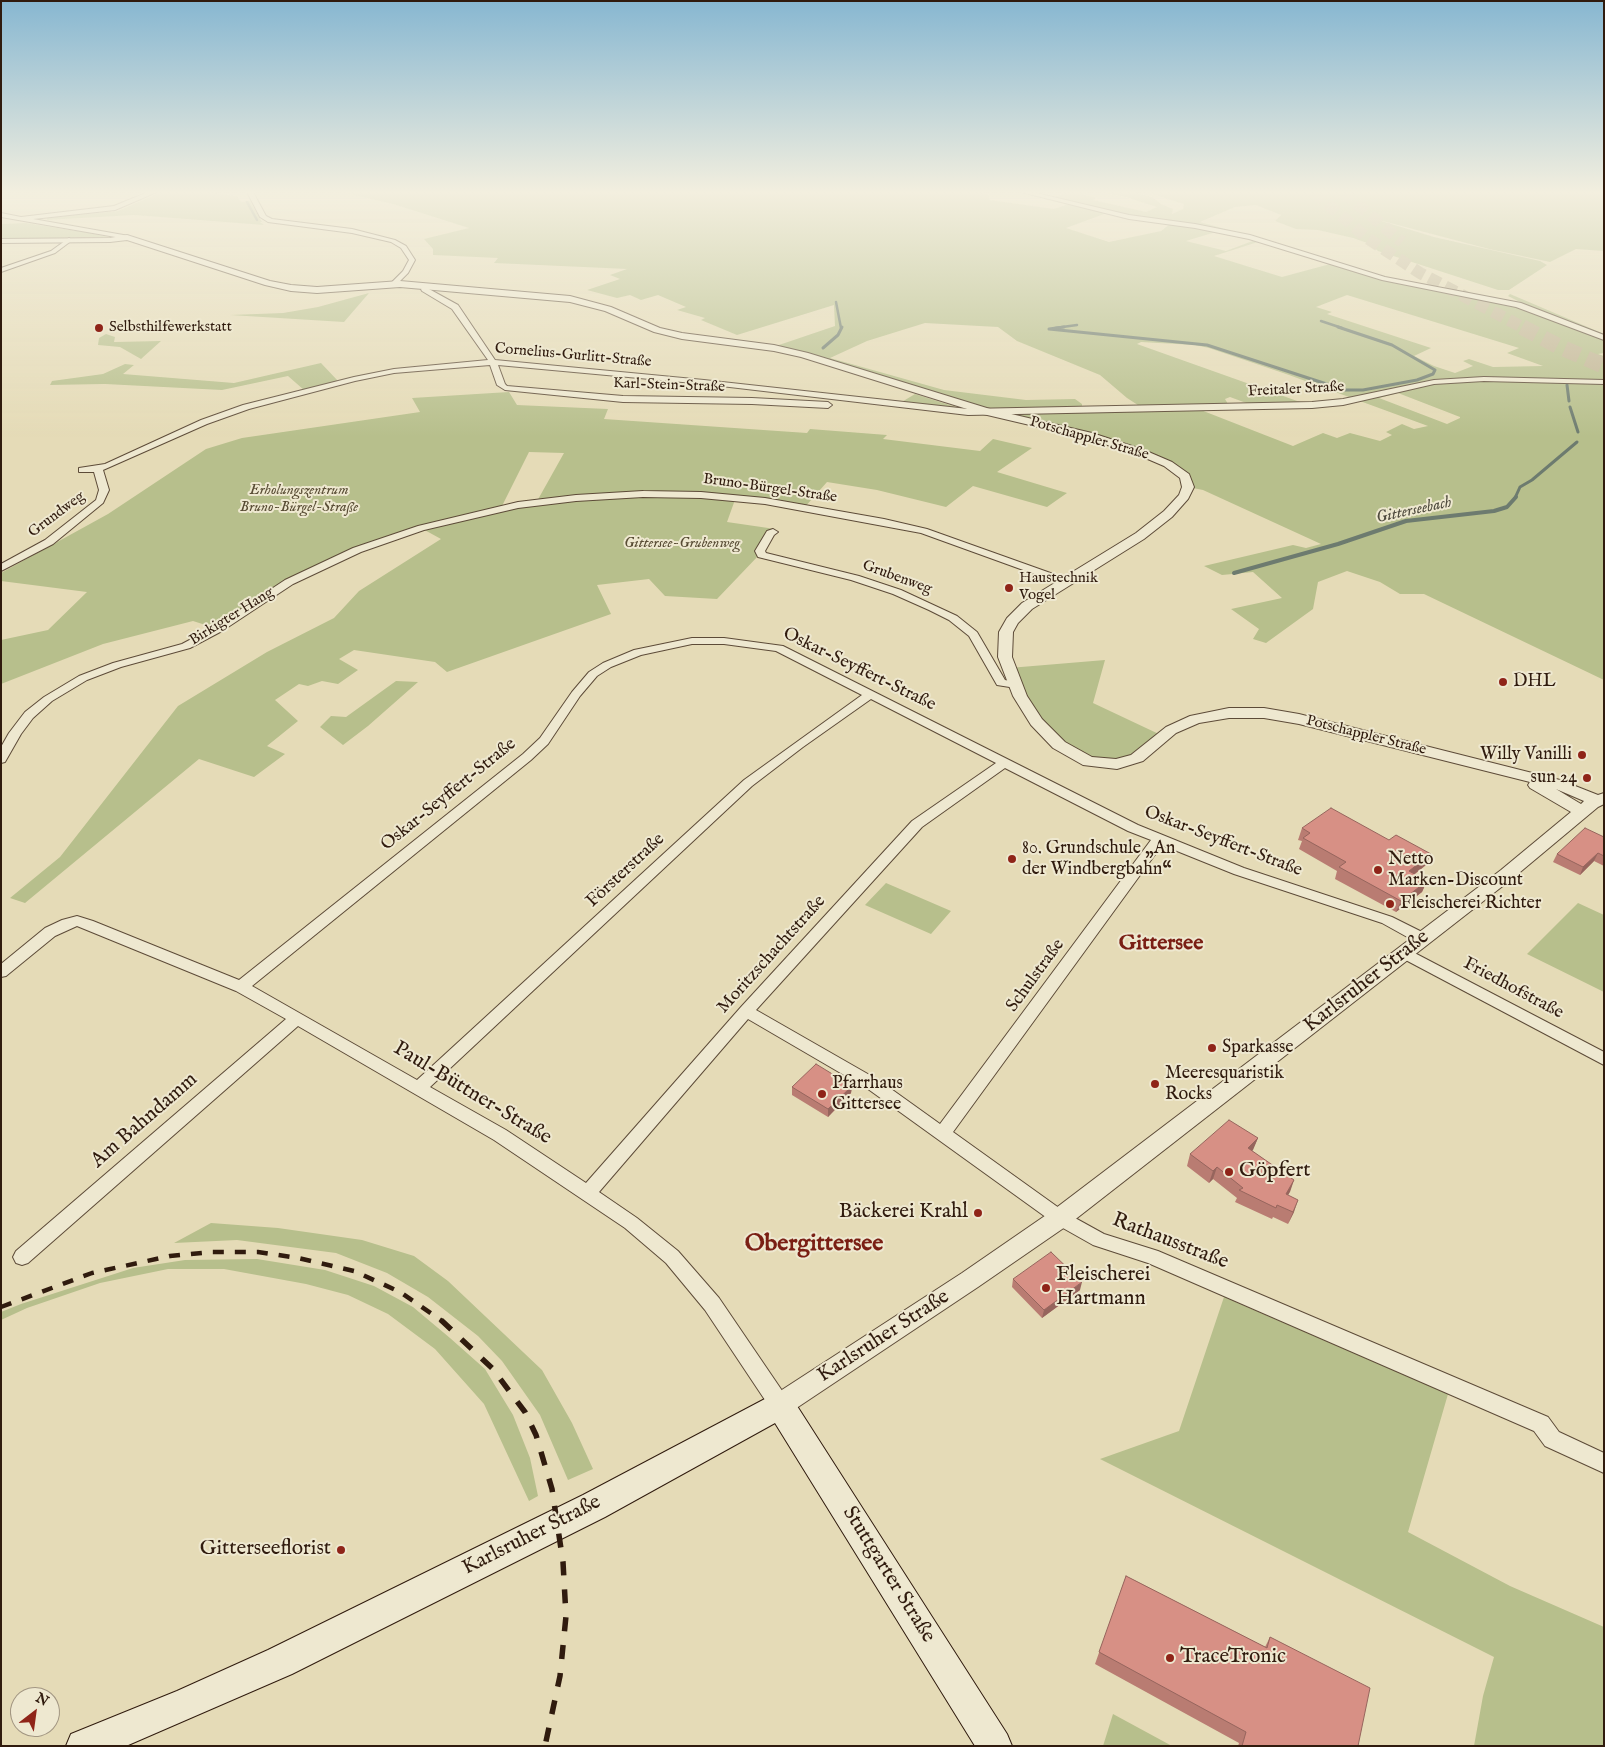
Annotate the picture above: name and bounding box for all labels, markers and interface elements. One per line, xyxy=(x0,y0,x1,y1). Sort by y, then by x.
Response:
place label: Selbsthilfewerkstatt xyxy=(109,319,232,337)
marker: Selbsthilfewerkstatt xyxy=(93,322,105,334)
street label: Cornelius-Gurlitt-Straße xyxy=(494,340,652,372)
street label: Karl-Stein-Straße xyxy=(613,375,725,397)
street label: Freitaler Straße xyxy=(1247,378,1345,402)
street label: Potschappler Straße xyxy=(1027,413,1151,465)
street label: Bruno-Bürgel-Straße xyxy=(702,471,838,507)
park label: Erholungszentrum Bruno-Bürgel-Straße xyxy=(240,482,358,517)
street label: Grundweg xyxy=(25,488,89,542)
water label: Gitterseebach xyxy=(1374,494,1454,528)
park label: Gittersee-Grubenweg xyxy=(624,535,740,553)
street label: Grubenweg xyxy=(860,557,934,599)
place label: Haustechnik Vogel xyxy=(1019,570,1098,605)
marker: Haustechnik Vogel xyxy=(1003,582,1015,594)
street label: Birkigter Hang xyxy=(187,584,277,650)
street label: Oskar-Seyffert-Straße xyxy=(779,624,939,716)
place label: DHL xyxy=(1513,671,1556,693)
marker: DHL xyxy=(1497,676,1509,688)
street label: Potschappler Straße xyxy=(1304,712,1428,760)
street label: Oskar-Seyffert-Straße xyxy=(377,734,521,856)
place label: Willy Vanilli xyxy=(1480,744,1572,766)
marker: Willy Vanilli xyxy=(1576,749,1588,761)
place label: sun 24 xyxy=(1531,767,1577,789)
marker: sun 24 xyxy=(1581,772,1593,784)
street label: Oskar-Seyffert-Straße xyxy=(1141,802,1305,882)
street label: Försterstraße xyxy=(582,829,670,913)
place label: 80. Grundschule „An der Windbergbahn“ xyxy=(1022,838,1175,881)
place label: Netto Marken-Discount xyxy=(1388,849,1523,892)
marker: 80. Grundschule „An der Windbergbahn“ xyxy=(1006,853,1018,865)
marker: Netto Marken-Discount xyxy=(1372,864,1384,876)
street label: Moritzschachtstraße xyxy=(713,891,831,1019)
place label: Fleischerei Richter xyxy=(1400,893,1541,915)
marker: Fleischerei Richter xyxy=(1384,898,1396,910)
street label: Karlsruher Straße xyxy=(1299,925,1435,1039)
district label: Gittersee xyxy=(1119,931,1203,957)
street label: Schulstraße xyxy=(1002,935,1070,1017)
street label: Friedhofstraße xyxy=(1459,954,1567,1024)
street label: Paul-Büttner-Straße xyxy=(388,1037,556,1151)
place label: Sparkasse xyxy=(1222,1037,1294,1059)
marker: Sparkasse xyxy=(1206,1042,1218,1054)
place label: Meeresquaristik Rocks xyxy=(1165,1063,1284,1106)
street label: Am Bahndamm xyxy=(87,1068,203,1174)
place label: Pfarrhaus Gittersee xyxy=(832,1073,903,1116)
marker: Meeresquaristik Rocks xyxy=(1149,1078,1161,1090)
marker: Pfarrhaus Gittersee xyxy=(816,1088,828,1100)
place label: Göpfert xyxy=(1239,1159,1310,1185)
marker: Göpfert xyxy=(1223,1166,1235,1178)
place label: Bäckerei Krahl xyxy=(839,1200,968,1226)
marker: Bäckerei Krahl xyxy=(972,1207,984,1219)
street label: Rathausstraße xyxy=(1108,1208,1232,1276)
district label: Obergittersee xyxy=(745,1231,883,1259)
place label: Fleischerei Hartmann xyxy=(1056,1263,1150,1313)
marker: Fleischerei Hartmann xyxy=(1040,1282,1052,1294)
street label: Karlsruher Straße xyxy=(813,1285,955,1389)
street label: Karlsruher Straße xyxy=(459,1490,605,1582)
street label: Stuttgarter Straße xyxy=(836,1502,940,1648)
place label: Gitterseeflorist xyxy=(200,1537,331,1563)
marker: Gitterseeflorist xyxy=(335,1544,347,1556)
place label: TraceTronic xyxy=(1180,1645,1286,1671)
marker: TraceTronic xyxy=(1164,1652,1176,1664)
north arrow xyxy=(10,1687,60,1737)
text: N xyxy=(32,1689,52,1711)

